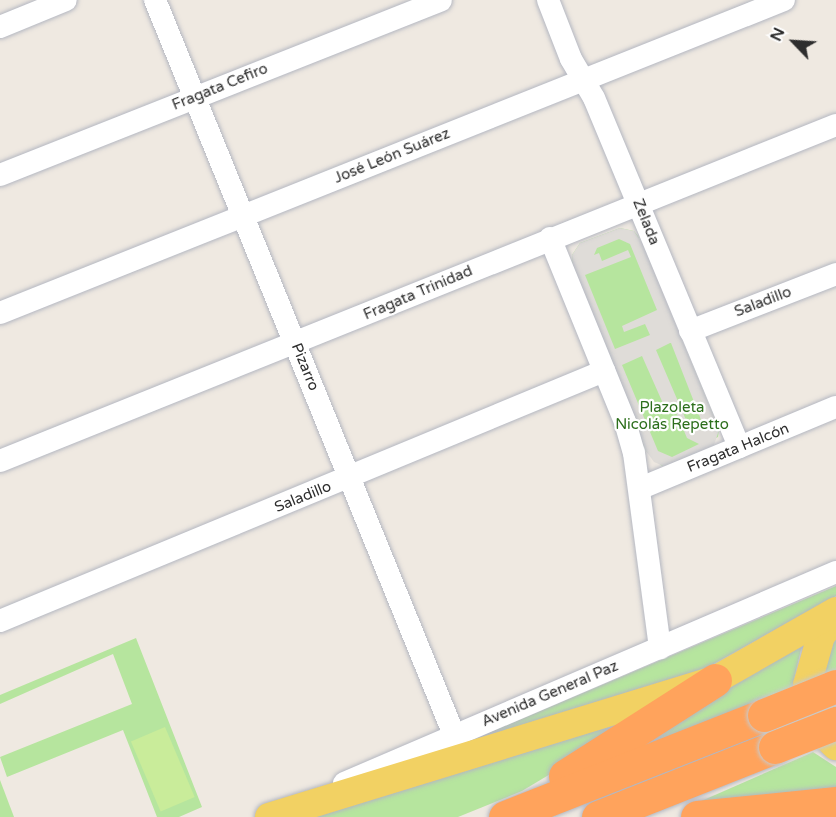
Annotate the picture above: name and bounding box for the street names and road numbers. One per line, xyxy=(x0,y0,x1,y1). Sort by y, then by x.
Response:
street label: Fragata Cefiro xyxy=(170,60,270,114)
street label: José León Suárez xyxy=(332,125,452,187)
street label: Zelada xyxy=(629,196,663,248)
street label: Fragata Trinidad xyxy=(361,262,475,324)
street label: Saladillo xyxy=(732,283,794,321)
street label: Pizarro xyxy=(287,340,323,394)
street label: Fragata Halcón xyxy=(684,419,792,477)
street label: Saladillo xyxy=(272,477,334,517)
street label: Avenida General Paz xyxy=(479,657,621,731)

